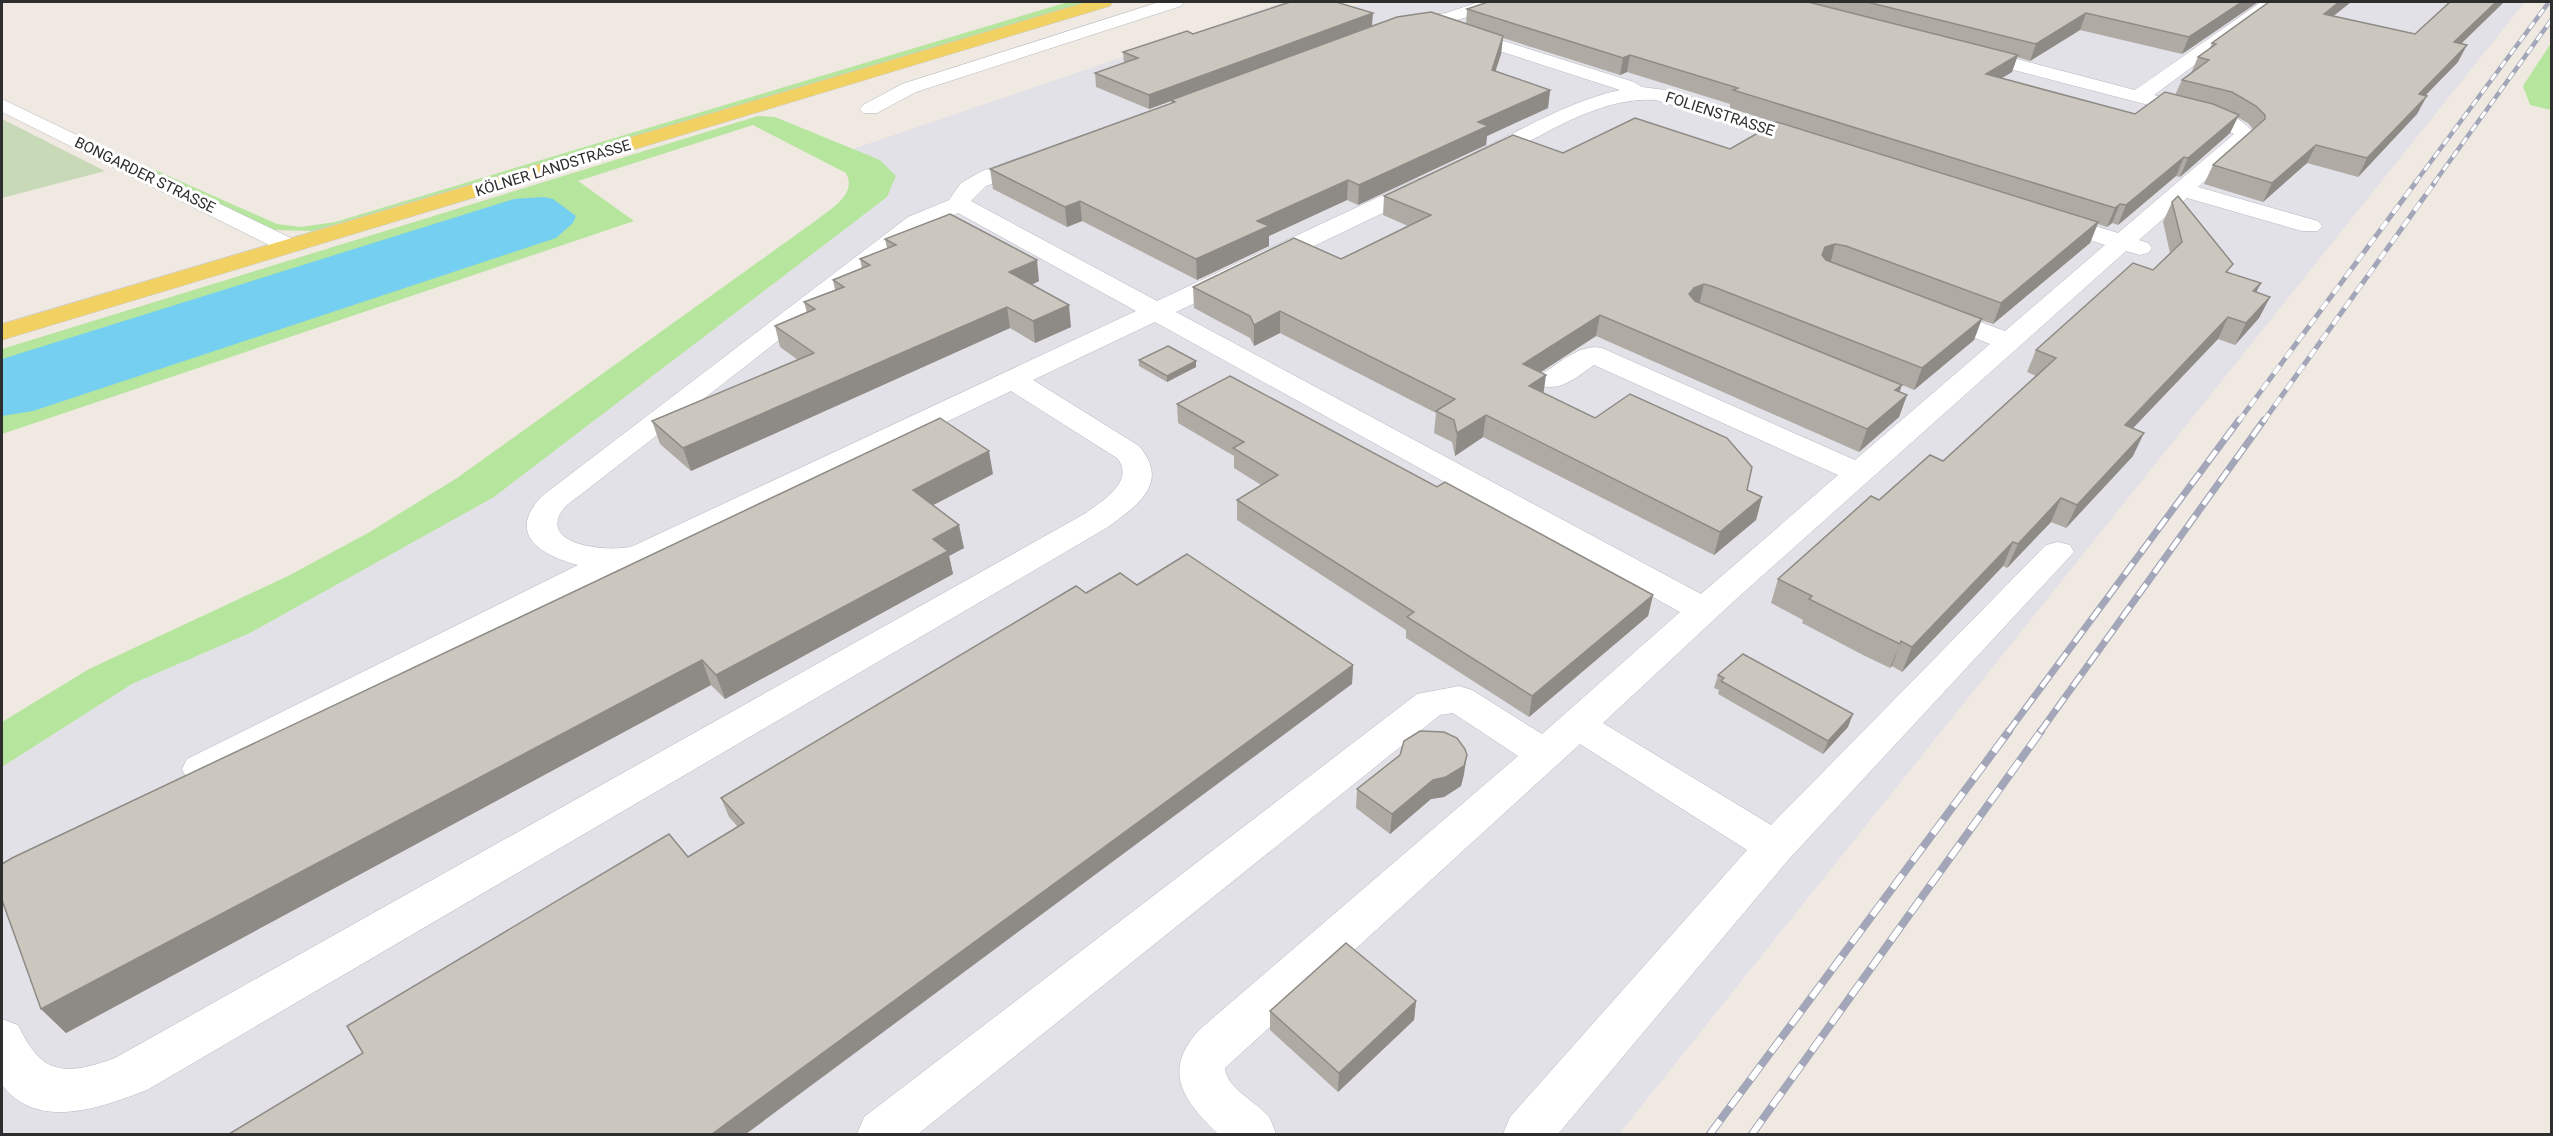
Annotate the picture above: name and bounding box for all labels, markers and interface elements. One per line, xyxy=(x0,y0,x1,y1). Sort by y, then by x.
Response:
street label: FOLIENSTRASSE xyxy=(1663,88,1777,140)
street label: BONGARDER STRASSE xyxy=(72,133,219,217)
street label: KÖLNER LANDSTRASSE xyxy=(473,136,633,200)

